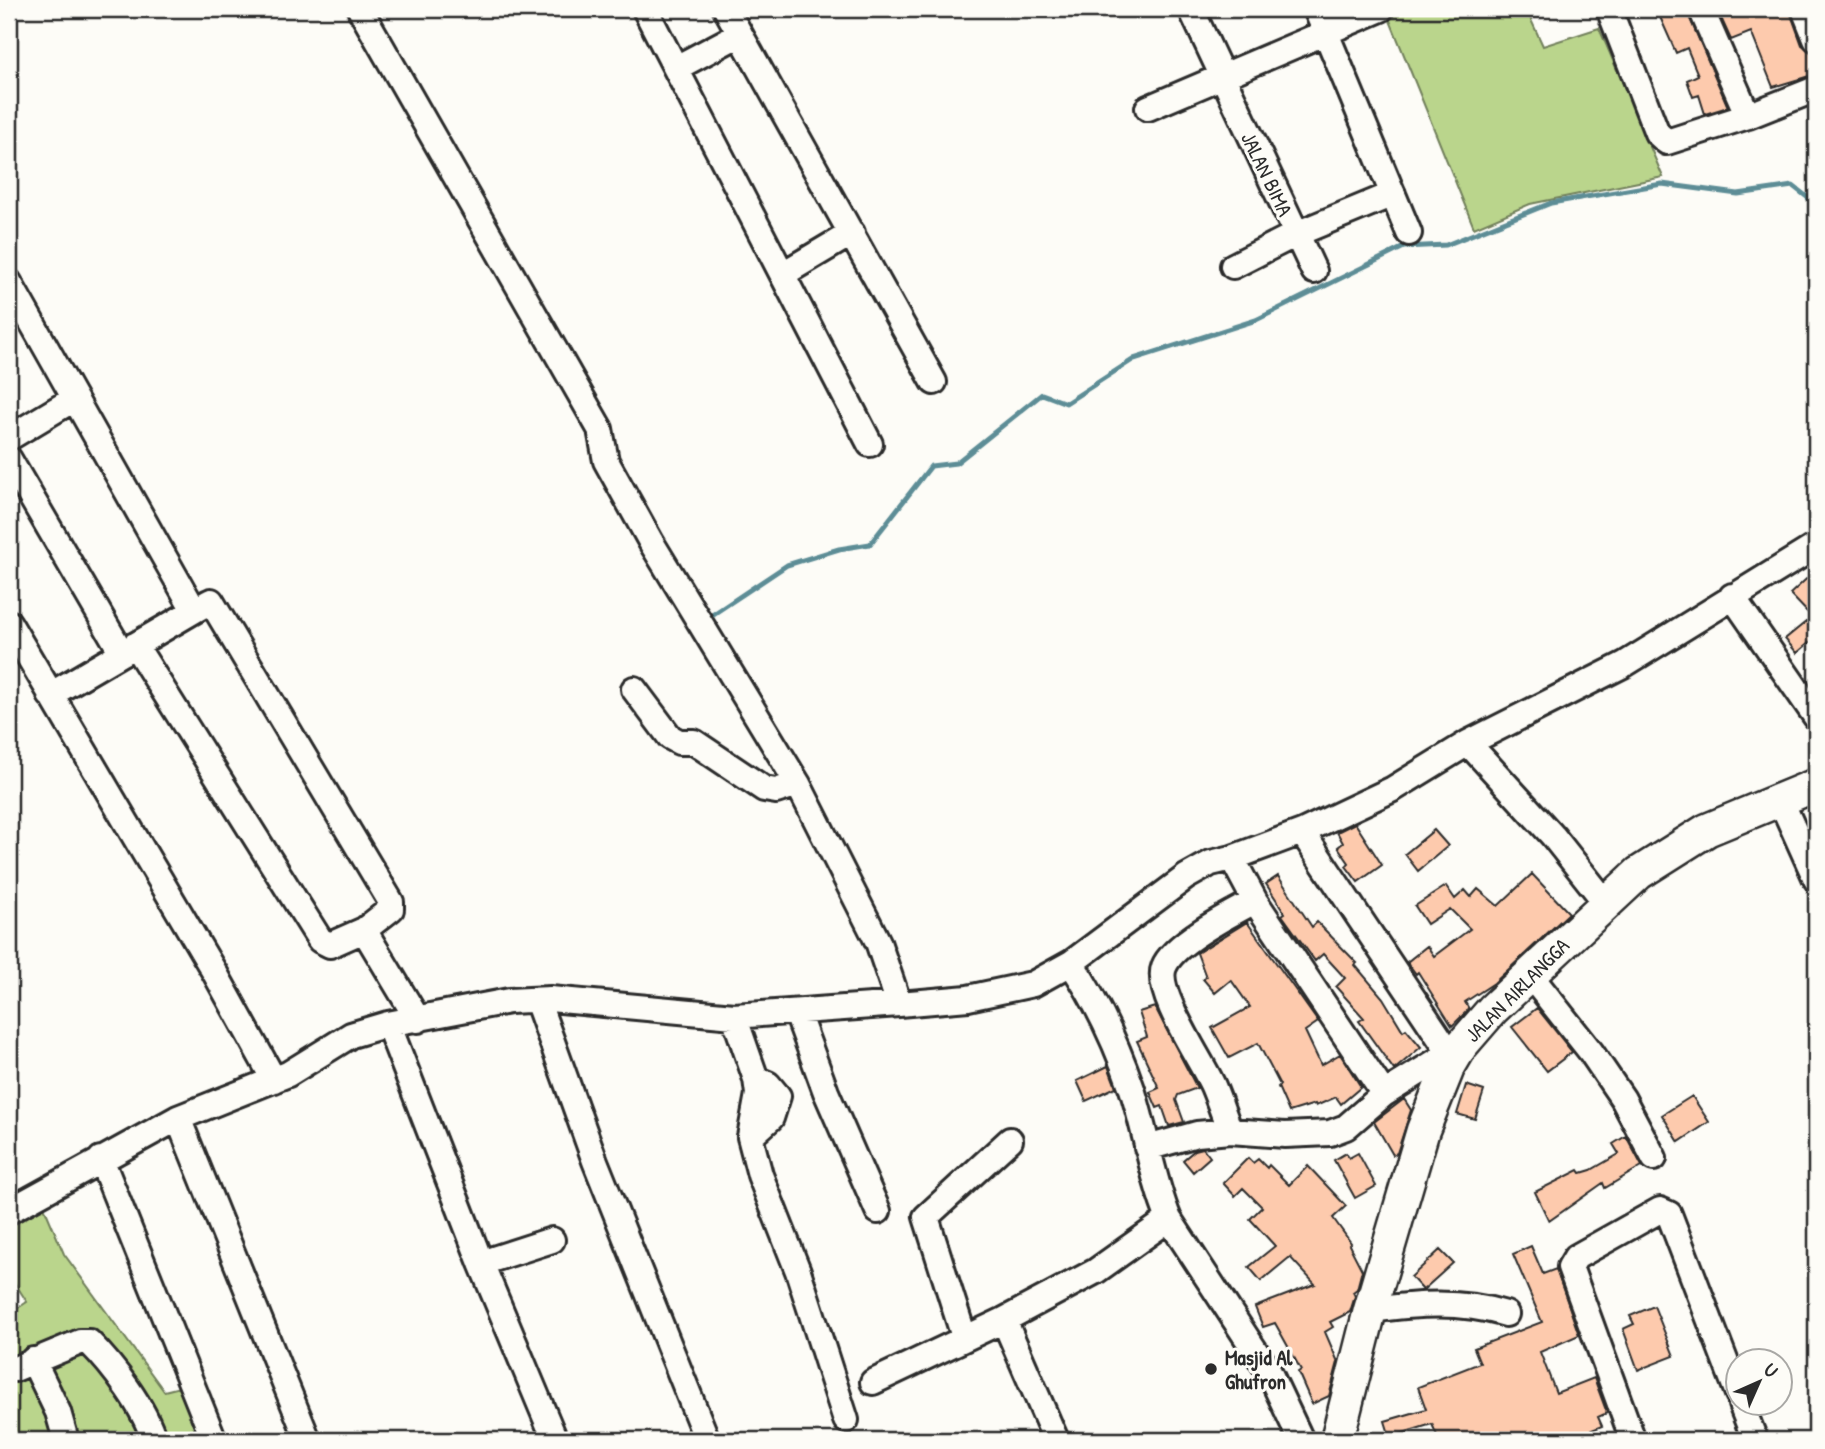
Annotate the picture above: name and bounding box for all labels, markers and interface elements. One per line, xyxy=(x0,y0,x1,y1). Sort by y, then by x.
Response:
street label: JALAN BIMA xyxy=(1234,127,1300,221)
street label: JALAN AIRLANGGA xyxy=(1459,932,1575,1048)
place label: Masjid Al Ghufron xyxy=(1225,1343,1293,1396)
north arrow xyxy=(1724,1348,1794,1418)
text: U xyxy=(1758,1357,1784,1383)
marker: Masjid Al Ghufron xyxy=(1203,1361,1219,1377)

